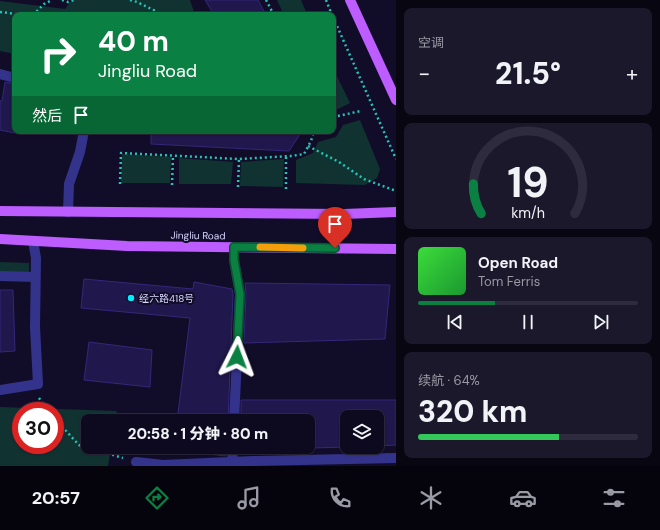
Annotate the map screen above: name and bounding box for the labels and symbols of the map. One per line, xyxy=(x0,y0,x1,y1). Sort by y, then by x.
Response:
pin xyxy=(318,207,352,248)
street label: Jingliu Road xyxy=(170,229,226,242)
place label: 经六路418号 xyxy=(139,292,194,305)
marker: 经六路418号 xyxy=(126,293,136,303)
position arrow xyxy=(216,336,258,378)
speed limit sign: 30 xyxy=(12,402,64,454)

